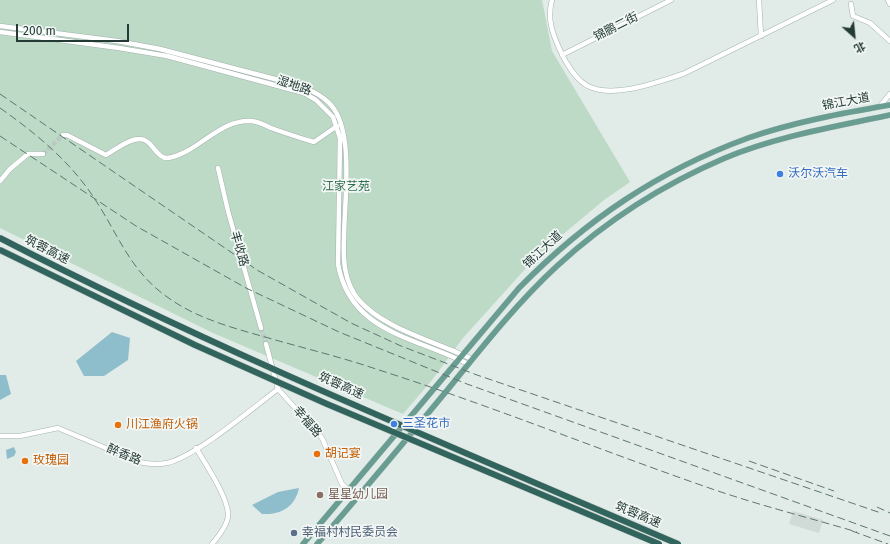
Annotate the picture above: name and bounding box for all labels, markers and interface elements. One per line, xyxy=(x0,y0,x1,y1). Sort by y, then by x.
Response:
street label: 锦鹏二街 xyxy=(591,10,641,44)
scale bar xyxy=(18,16,131,42)
north arrow xyxy=(834,16,874,56)
text: 200 m xyxy=(23,24,56,38)
text: 北 xyxy=(852,39,868,55)
street label: 湿地路 xyxy=(275,73,313,99)
street label: 锦江大道 xyxy=(821,90,871,114)
place label: 沃尔沃汽车 xyxy=(788,167,848,181)
marker: 沃尔沃汽车 xyxy=(775,169,785,179)
park label: 江家艺苑 xyxy=(322,180,370,194)
street label: 锦江大道 xyxy=(521,228,565,272)
street label: 丰收路 xyxy=(227,230,251,268)
street label: 筑蓉高速 xyxy=(22,233,72,267)
street label: 筑蓉高速 xyxy=(316,370,366,402)
street label: 幸福路 xyxy=(290,404,324,440)
place label: 三圣花市 xyxy=(402,417,450,431)
place label: 川江渔府火锅 xyxy=(126,418,198,432)
marker: 三圣花市 xyxy=(389,419,399,429)
marker: 川江渔府火锅 xyxy=(113,420,123,430)
street label: 醉香路 xyxy=(105,442,143,468)
place label: 胡记宴 xyxy=(325,447,361,461)
marker: 胡记宴 xyxy=(312,449,322,459)
place label: 玫瑰园 xyxy=(33,454,69,468)
marker: 玫瑰园 xyxy=(20,456,30,466)
place label: 星星幼儿园 xyxy=(328,488,388,502)
marker: 星星幼儿园 xyxy=(315,490,325,500)
street label: 筑蓉高速 xyxy=(613,499,663,531)
place label: 幸福村村民委员会 xyxy=(302,526,398,540)
marker: 幸福村村民委员会 xyxy=(289,528,299,538)

